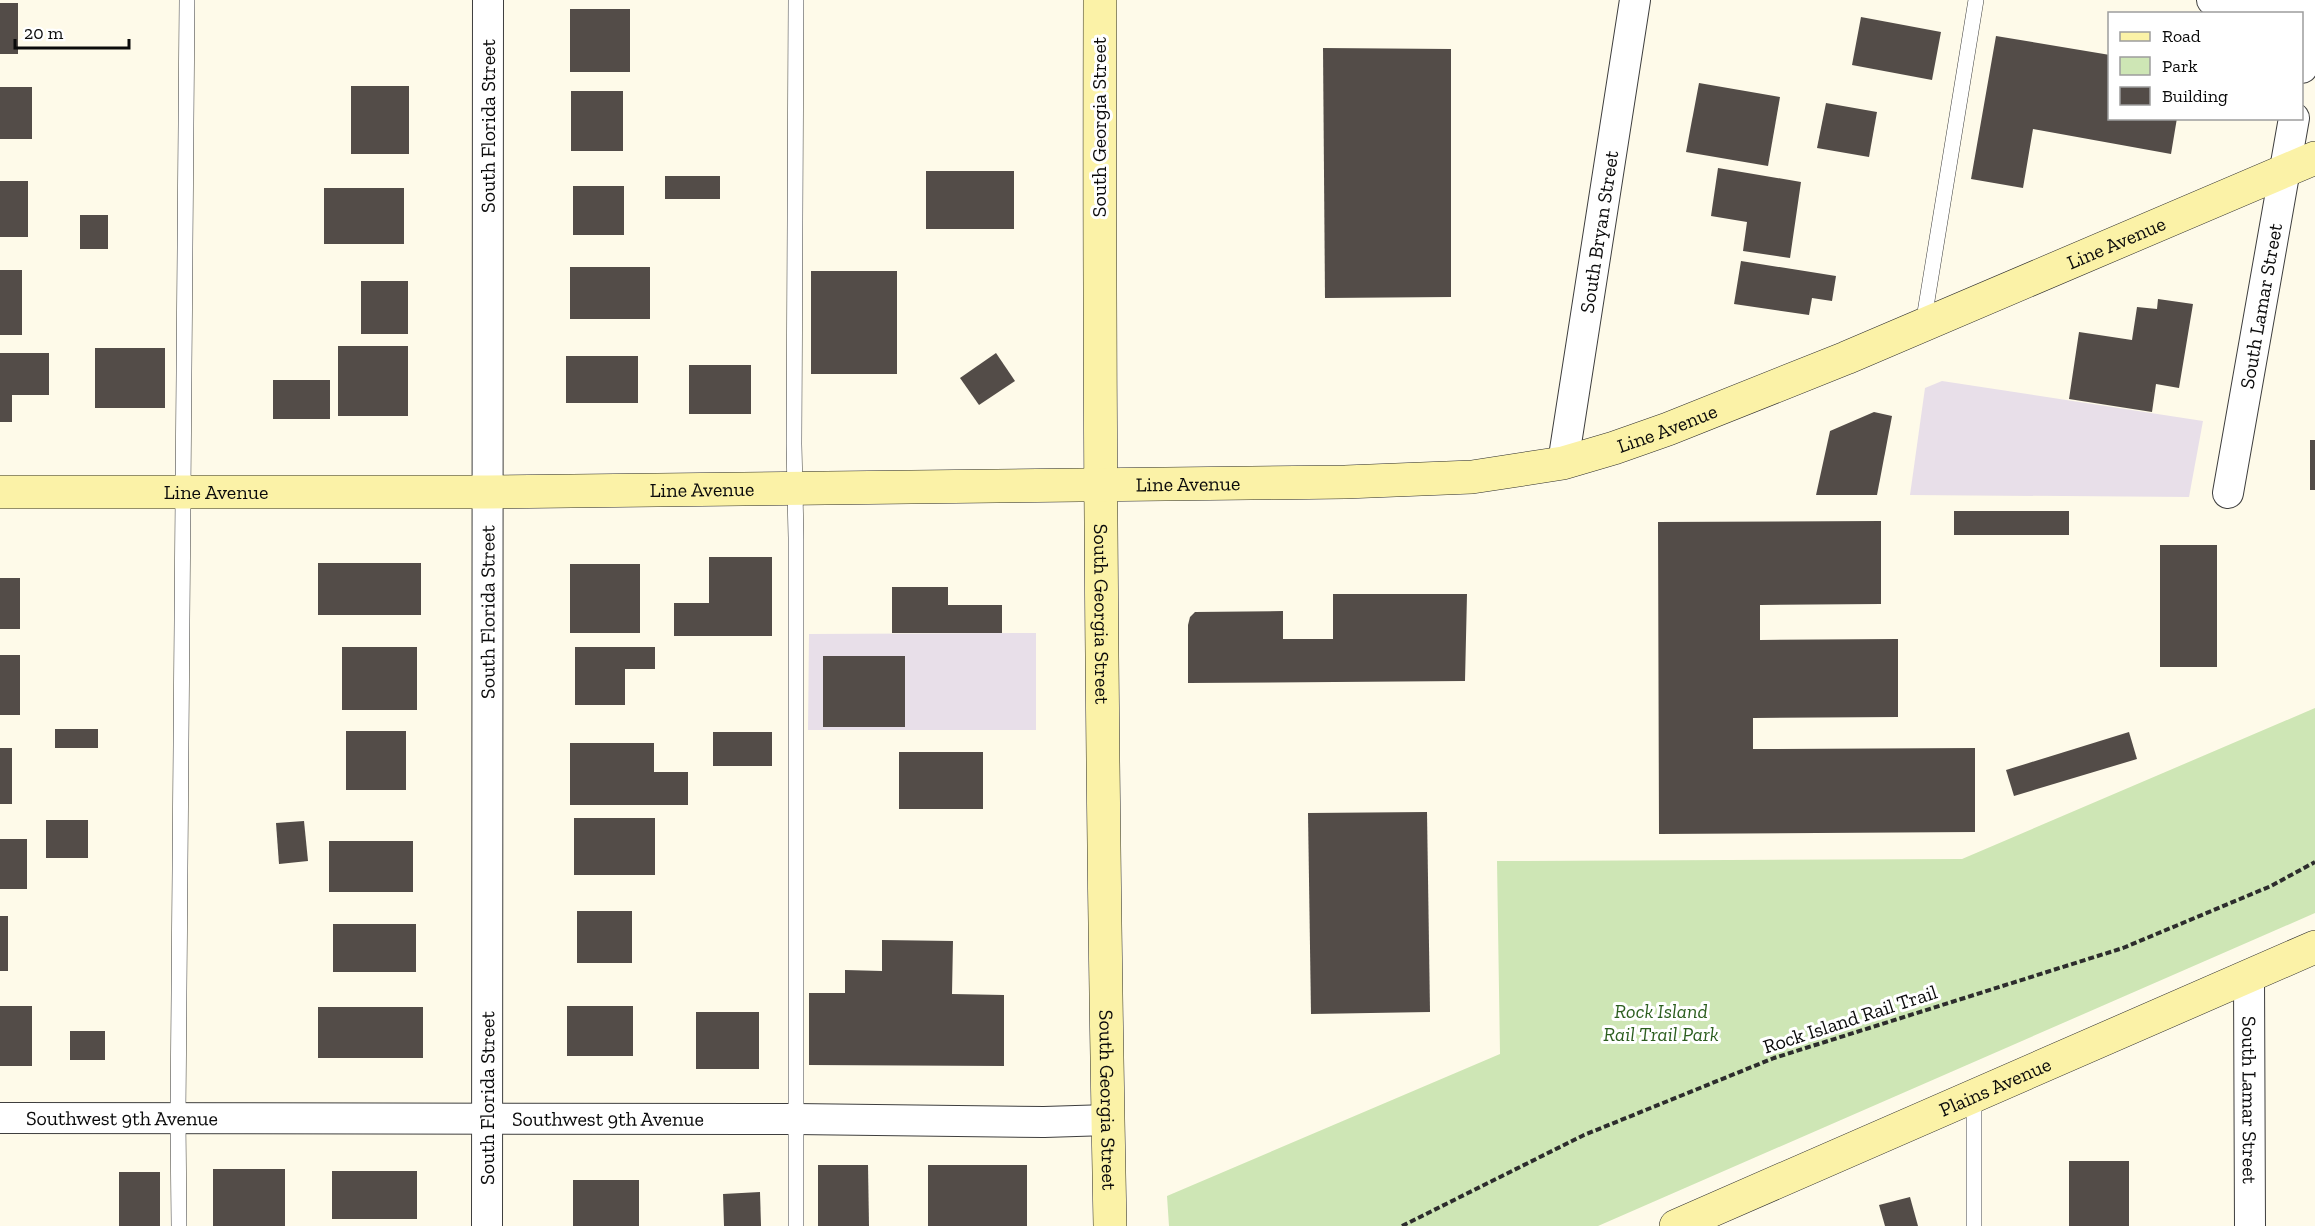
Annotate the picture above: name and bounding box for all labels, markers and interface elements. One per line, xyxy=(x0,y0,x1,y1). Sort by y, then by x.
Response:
scale bar xyxy=(15,12,129,50)
legend xyxy=(2108,12,2303,120)
text: 20 m xyxy=(24,22,64,44)
text: Road xyxy=(2162,25,2201,47)
street label: South Georgia Street xyxy=(1087,36,1111,217)
street label: South Florida Street xyxy=(476,38,500,213)
text: Park xyxy=(2162,55,2198,77)
text: Building xyxy=(2162,85,2228,107)
street label: South Bryan Street xyxy=(1574,148,1624,315)
street label: Line Avenue xyxy=(2063,211,2169,274)
street label: South Lamar Street xyxy=(2235,220,2287,391)
street label: Line Avenue xyxy=(1614,399,1721,458)
street label: Line Avenue xyxy=(1135,471,1240,496)
street label: Line Avenue xyxy=(649,477,754,502)
street label: Line Avenue xyxy=(164,480,268,504)
street label: South Florida Street xyxy=(475,524,500,699)
street label: South Georgia Street xyxy=(1089,524,1114,705)
street label: Rock Island Rail Trail xyxy=(1760,980,1940,1058)
park label: Rock Island Rail Trail Park xyxy=(1603,999,1719,1046)
street label: South Georgia Street xyxy=(1094,1009,1121,1191)
street label: South Florida Street xyxy=(475,1010,499,1185)
street label: South Lamar Street xyxy=(2237,1016,2262,1185)
street label: Plains Avenue xyxy=(1935,1052,2055,1122)
street label: Southwest 9th Avenue xyxy=(26,1106,218,1130)
street label: Southwest 9th Avenue xyxy=(512,1107,704,1131)

